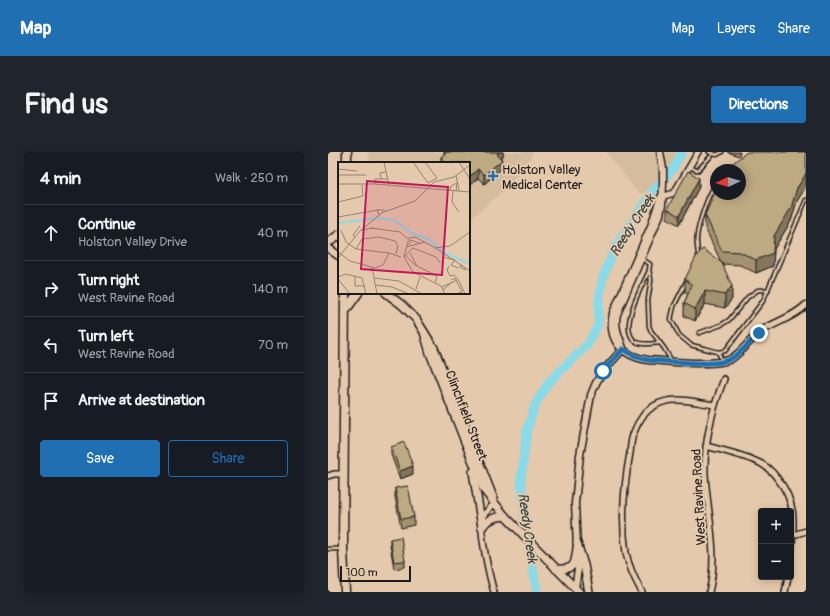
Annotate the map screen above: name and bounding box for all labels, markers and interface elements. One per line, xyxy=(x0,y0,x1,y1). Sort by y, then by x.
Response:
text: Map xyxy=(20,16,51,40)
text: Map xyxy=(672,20,695,37)
text: Layers xyxy=(717,20,755,37)
text: Share xyxy=(777,20,810,37)
button: Directions xyxy=(711,86,806,123)
text: Find us xyxy=(24,87,108,122)
inset map xyxy=(338,162,470,294)
place label: Holston Valley Medical Center xyxy=(502,162,583,193)
north arrow xyxy=(710,164,746,200)
text: 4 min xyxy=(40,168,81,189)
text: Walk · 250 m xyxy=(215,170,288,186)
marker: Holston Valley Medical Center xyxy=(487,170,499,182)
water label: Reedy Creek xyxy=(606,190,659,260)
text: Continue xyxy=(78,215,136,234)
icon: ahead xyxy=(40,222,62,244)
text: 40 m xyxy=(257,225,288,241)
text: Holston Valley Drive xyxy=(78,234,187,250)
text: Turn right xyxy=(78,271,139,290)
icon: right xyxy=(40,278,62,300)
text: 140 m xyxy=(252,281,288,297)
text: West Ravine Road xyxy=(78,290,175,306)
route end xyxy=(750,324,768,342)
text: Turn left xyxy=(78,327,134,346)
icon: left xyxy=(40,334,62,356)
text: 70 m xyxy=(258,337,288,353)
text: West Ravine Road xyxy=(78,346,175,362)
route start xyxy=(594,362,612,380)
street label: Clinchfield Street xyxy=(442,368,491,463)
icon: arrive xyxy=(40,390,62,412)
text: Arrive at destination xyxy=(78,391,205,410)
button: Save xyxy=(40,440,160,477)
button: Share xyxy=(168,440,288,477)
street label: West Ravine Road xyxy=(688,448,710,546)
water label: Reedy Creek xyxy=(514,492,541,565)
map controls xyxy=(758,508,794,580)
button: + xyxy=(758,508,794,544)
button: − xyxy=(758,544,794,580)
scale bar xyxy=(340,564,411,583)
text: 100 m xyxy=(346,566,377,579)

